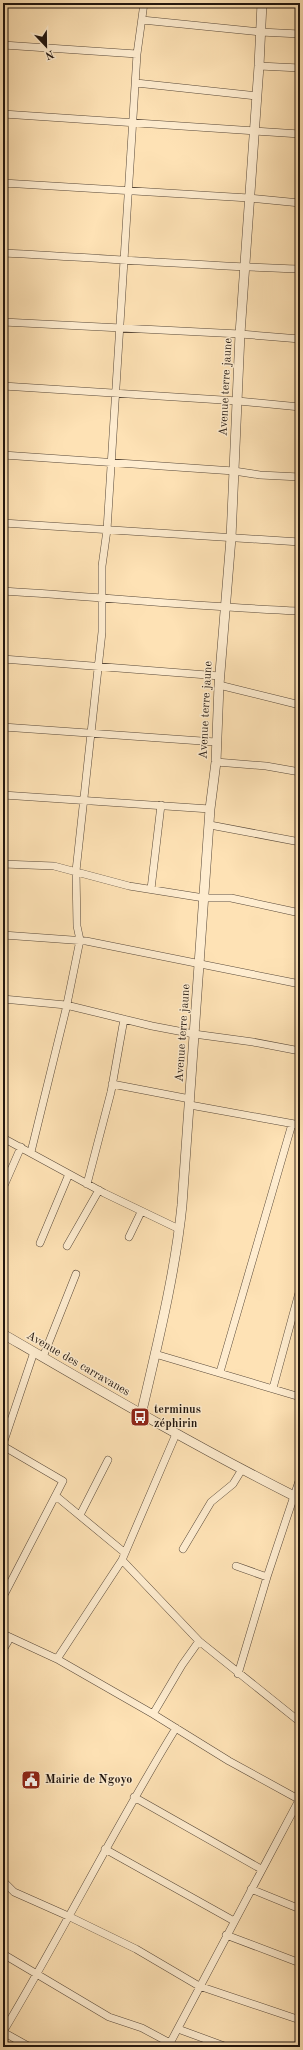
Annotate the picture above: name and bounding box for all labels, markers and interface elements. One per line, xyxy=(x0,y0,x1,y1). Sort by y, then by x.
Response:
north arrow xyxy=(26,26,66,66)
text: N xyxy=(43,47,55,61)
street label: Avenue terre jaune xyxy=(217,337,235,436)
street label: Avenue terre jaune xyxy=(197,660,215,759)
street label: Avenue terre jaune xyxy=(174,983,192,1082)
street label: Avenue des carravanes xyxy=(24,1329,132,1399)
place label: terminus zéphirin xyxy=(154,1404,201,1430)
bus stop icon: terminus zéphirin xyxy=(129,1406,151,1428)
public building icon: Mairie de Ngoyo xyxy=(20,1769,42,1791)
place label: Mairie de Ngoyo xyxy=(45,1774,132,1786)

